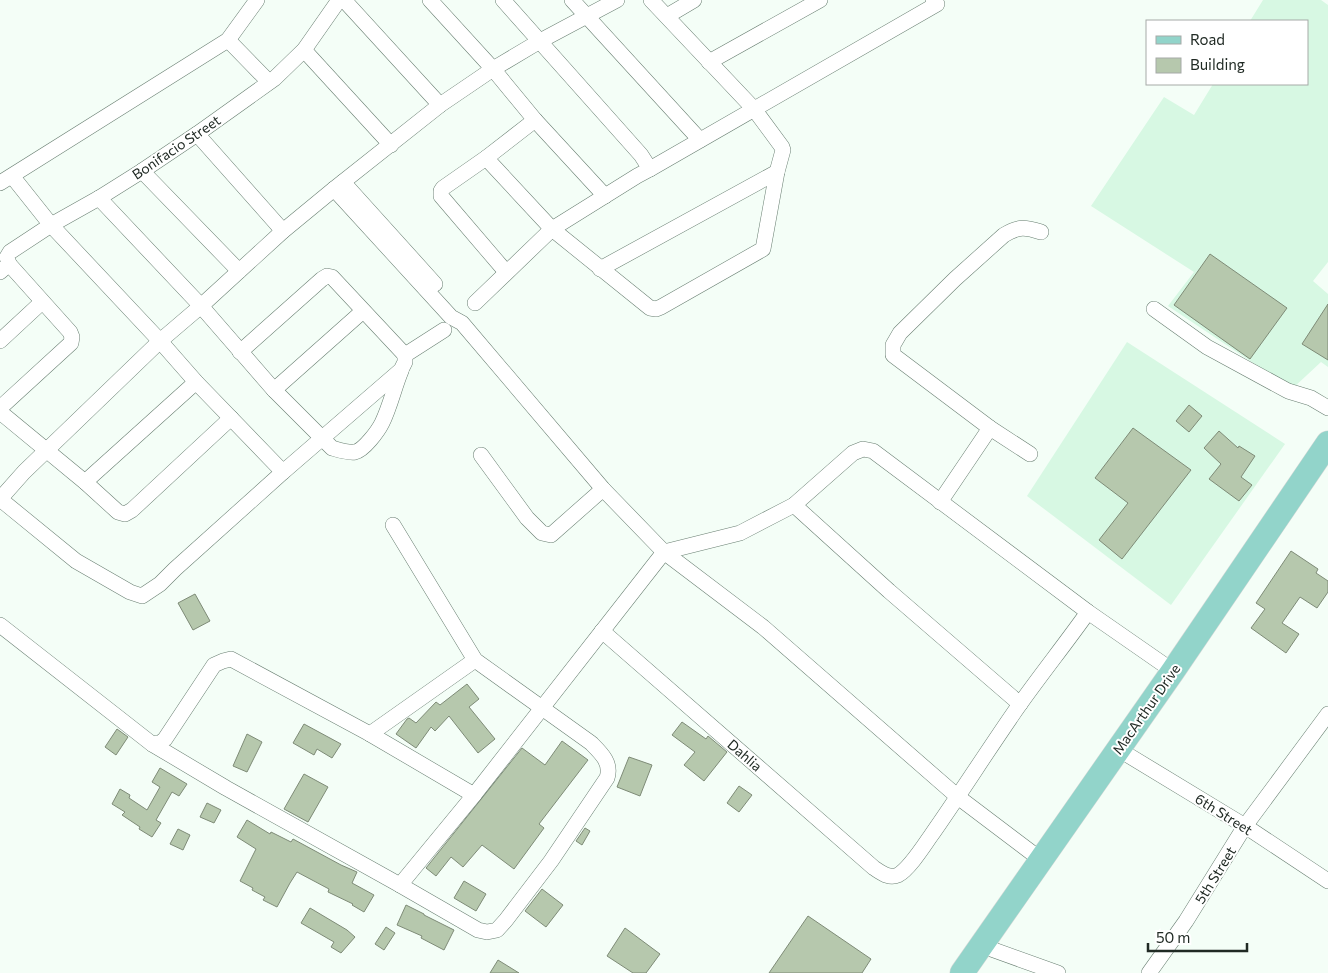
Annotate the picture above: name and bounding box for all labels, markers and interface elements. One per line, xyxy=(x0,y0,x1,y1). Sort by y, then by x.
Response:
legend xyxy=(1146,20,1308,85)
text: Road xyxy=(1190,30,1225,48)
text: Building xyxy=(1190,55,1245,73)
street label: Bonifacio Street xyxy=(129,111,224,183)
street label: MacArthur Drive xyxy=(1109,661,1183,757)
street label: Dahlia xyxy=(724,735,766,775)
street label: 6th Street xyxy=(1192,790,1256,838)
street label: 5th Street xyxy=(1191,843,1239,907)
scale bar xyxy=(1148,920,1247,952)
text: 50 m xyxy=(1156,928,1190,946)

